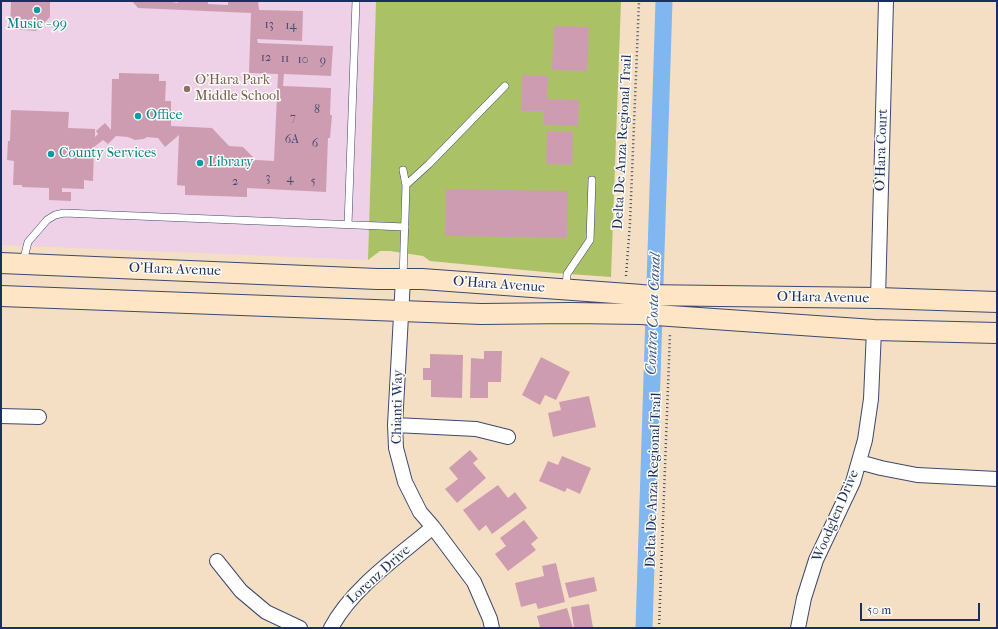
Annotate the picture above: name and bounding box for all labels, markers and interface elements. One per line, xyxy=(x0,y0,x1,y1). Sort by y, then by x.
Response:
marker: Music - 99 xyxy=(32,5,42,15)
place label: Music - 99 xyxy=(7,17,67,33)
house number: 13 xyxy=(264,18,274,32)
house number: 14 xyxy=(285,19,297,33)
house number: 12 xyxy=(261,51,271,65)
house number: 11 xyxy=(281,52,289,66)
house number: 10 xyxy=(298,53,308,67)
house number: 9 xyxy=(320,54,326,68)
street label: Delta De Anza Regional Trail xyxy=(610,54,636,230)
place label: O'Hara Park Middle School xyxy=(195,73,280,106)
marker: O'Hara Park Middle School xyxy=(182,84,192,94)
house number: 8 xyxy=(314,103,320,117)
place label: Office xyxy=(146,108,182,124)
street label: O'Hara Court xyxy=(872,109,892,191)
marker: Office xyxy=(133,111,143,121)
house number: 7 xyxy=(290,111,296,125)
house number: 6A xyxy=(285,133,299,147)
house number: 6 xyxy=(312,137,318,151)
place label: County Services xyxy=(59,146,156,162)
marker: County Services xyxy=(46,149,56,159)
place label: Library xyxy=(208,155,254,171)
marker: Library xyxy=(195,158,205,168)
house number: 3 xyxy=(266,171,270,185)
house number: 4 xyxy=(286,172,294,186)
house number: 2 xyxy=(232,175,238,189)
house number: 5 xyxy=(310,175,316,189)
water label: Contra Costa Canal xyxy=(643,253,665,375)
street label: O'Hara Avenue xyxy=(129,260,221,280)
street label: O'Hara Avenue xyxy=(452,273,546,297)
street label: O'Hara Avenue xyxy=(777,289,869,307)
street label: Chianti Way xyxy=(389,370,407,444)
street label: Delta De Anza Regional Trail xyxy=(643,392,665,568)
street label: Woodglen Drive xyxy=(809,468,863,564)
street label: Lorenz Drive xyxy=(344,542,414,608)
scale bar xyxy=(862,595,982,621)
text: 50 m xyxy=(867,603,891,617)

